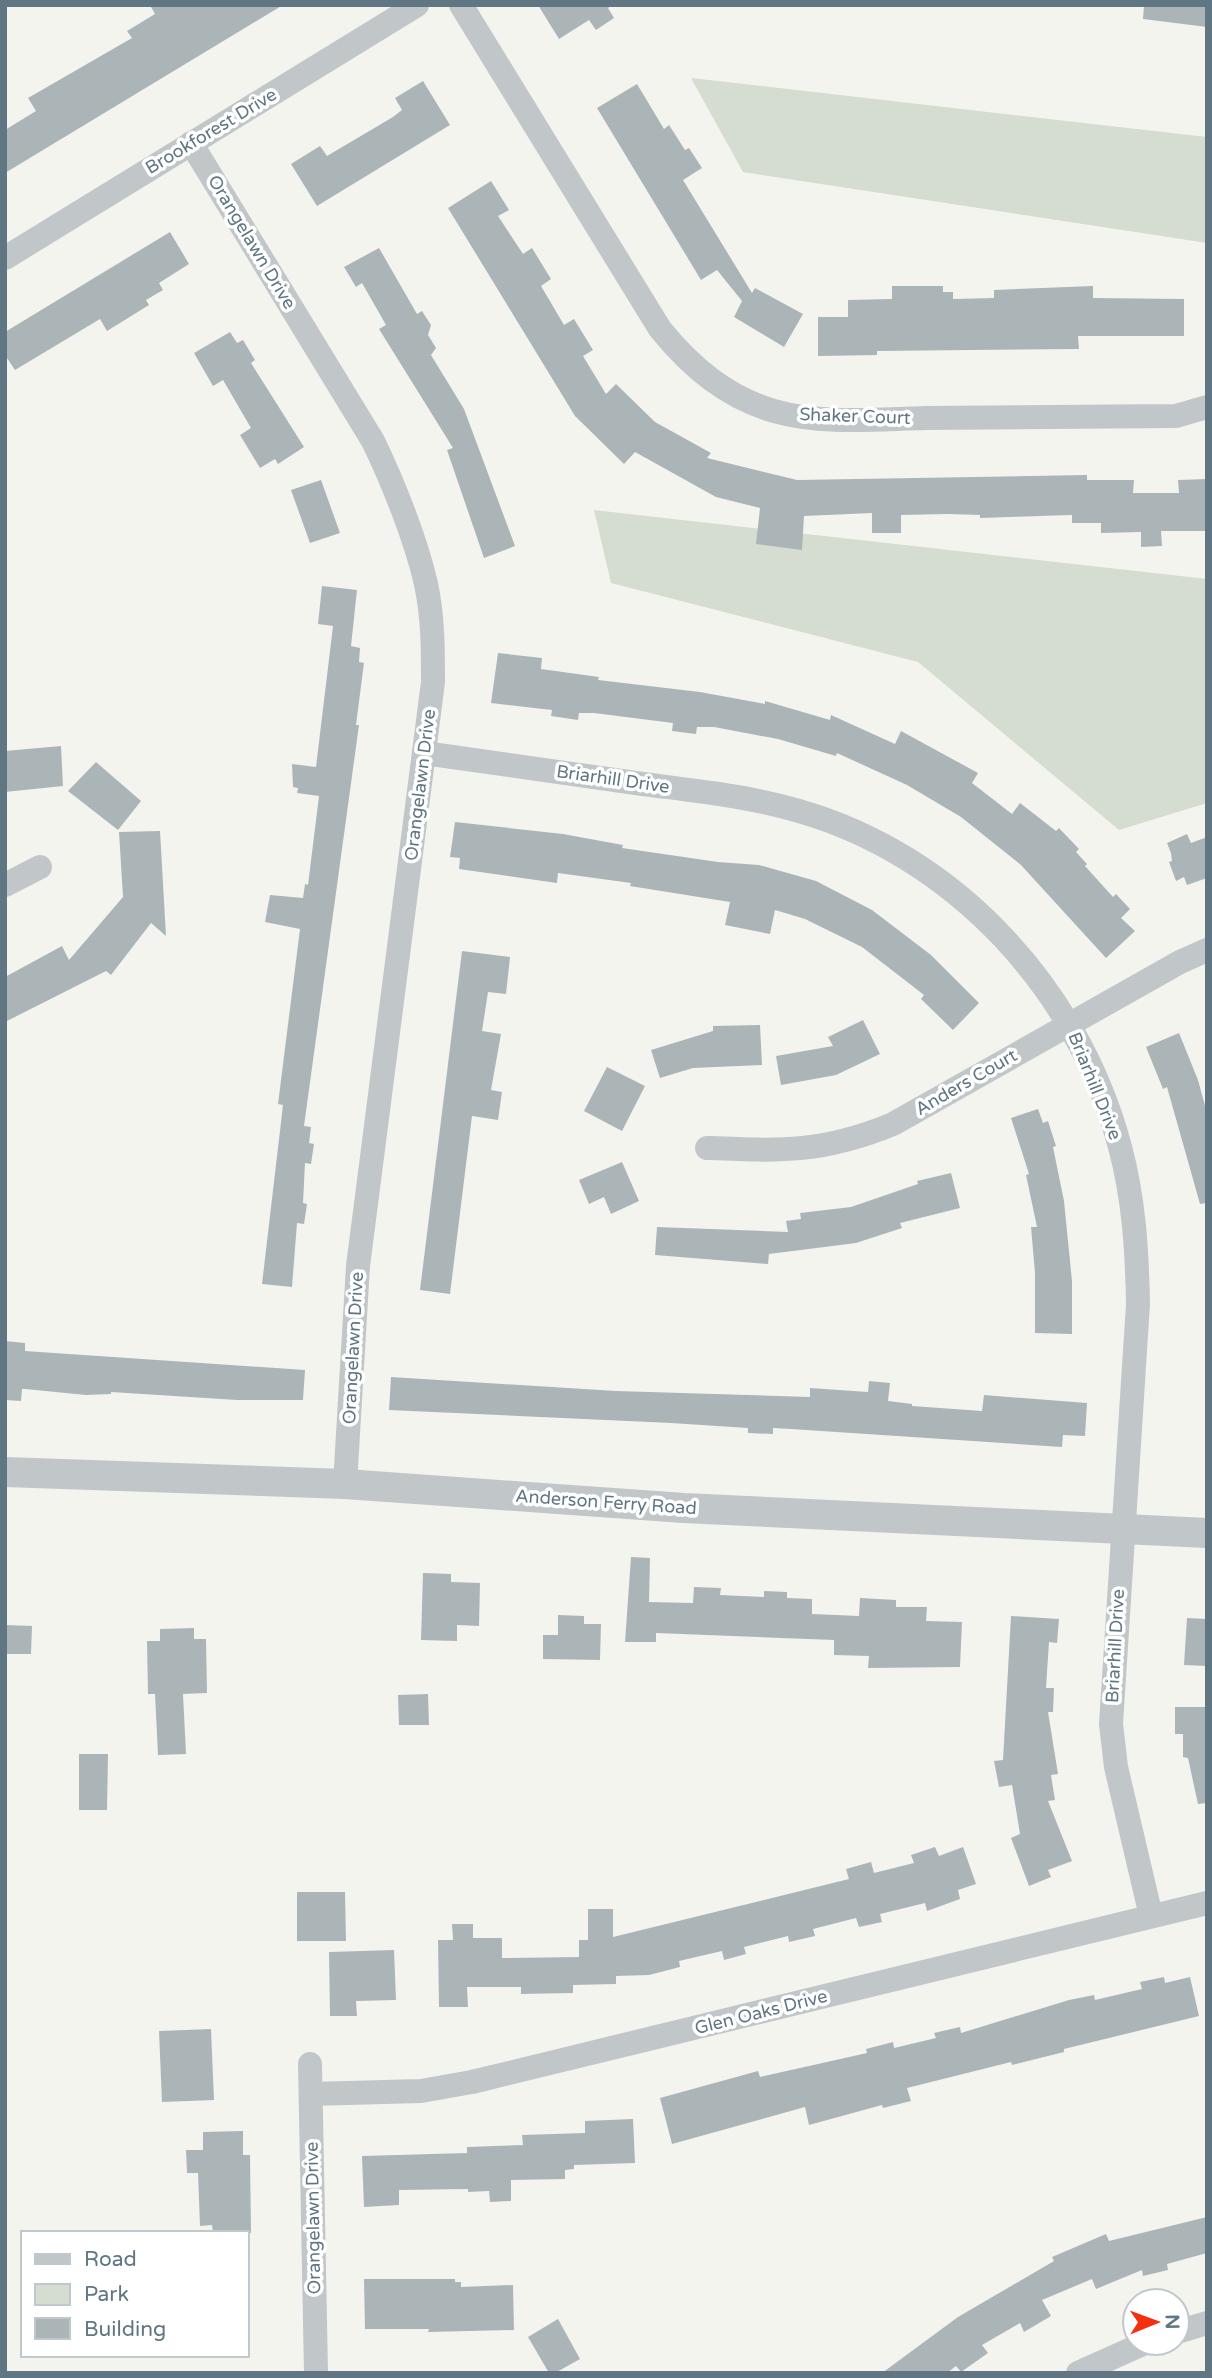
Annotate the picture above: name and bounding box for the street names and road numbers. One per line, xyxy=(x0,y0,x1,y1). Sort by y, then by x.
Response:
street label: Brookforest Drive xyxy=(141,83,281,179)
street label: Orangelawn Drive xyxy=(203,171,301,313)
street label: Shaker Court xyxy=(799,403,911,429)
street label: Orangelawn Drive xyxy=(400,708,440,862)
street label: Briarhill Drive xyxy=(555,760,671,798)
street label: Briarhill Drive xyxy=(1063,1029,1127,1143)
street label: Anders Court xyxy=(911,1044,1021,1120)
street label: Orangelawn Drive xyxy=(338,1271,368,1425)
street label: Anderson Ferry Road xyxy=(515,1485,697,1519)
street label: Briarhill Drive xyxy=(1101,1588,1129,1704)
street label: Glen Oaks Drive xyxy=(692,1985,830,2039)
street label: Orangelawn Drive xyxy=(301,2141,325,2295)

